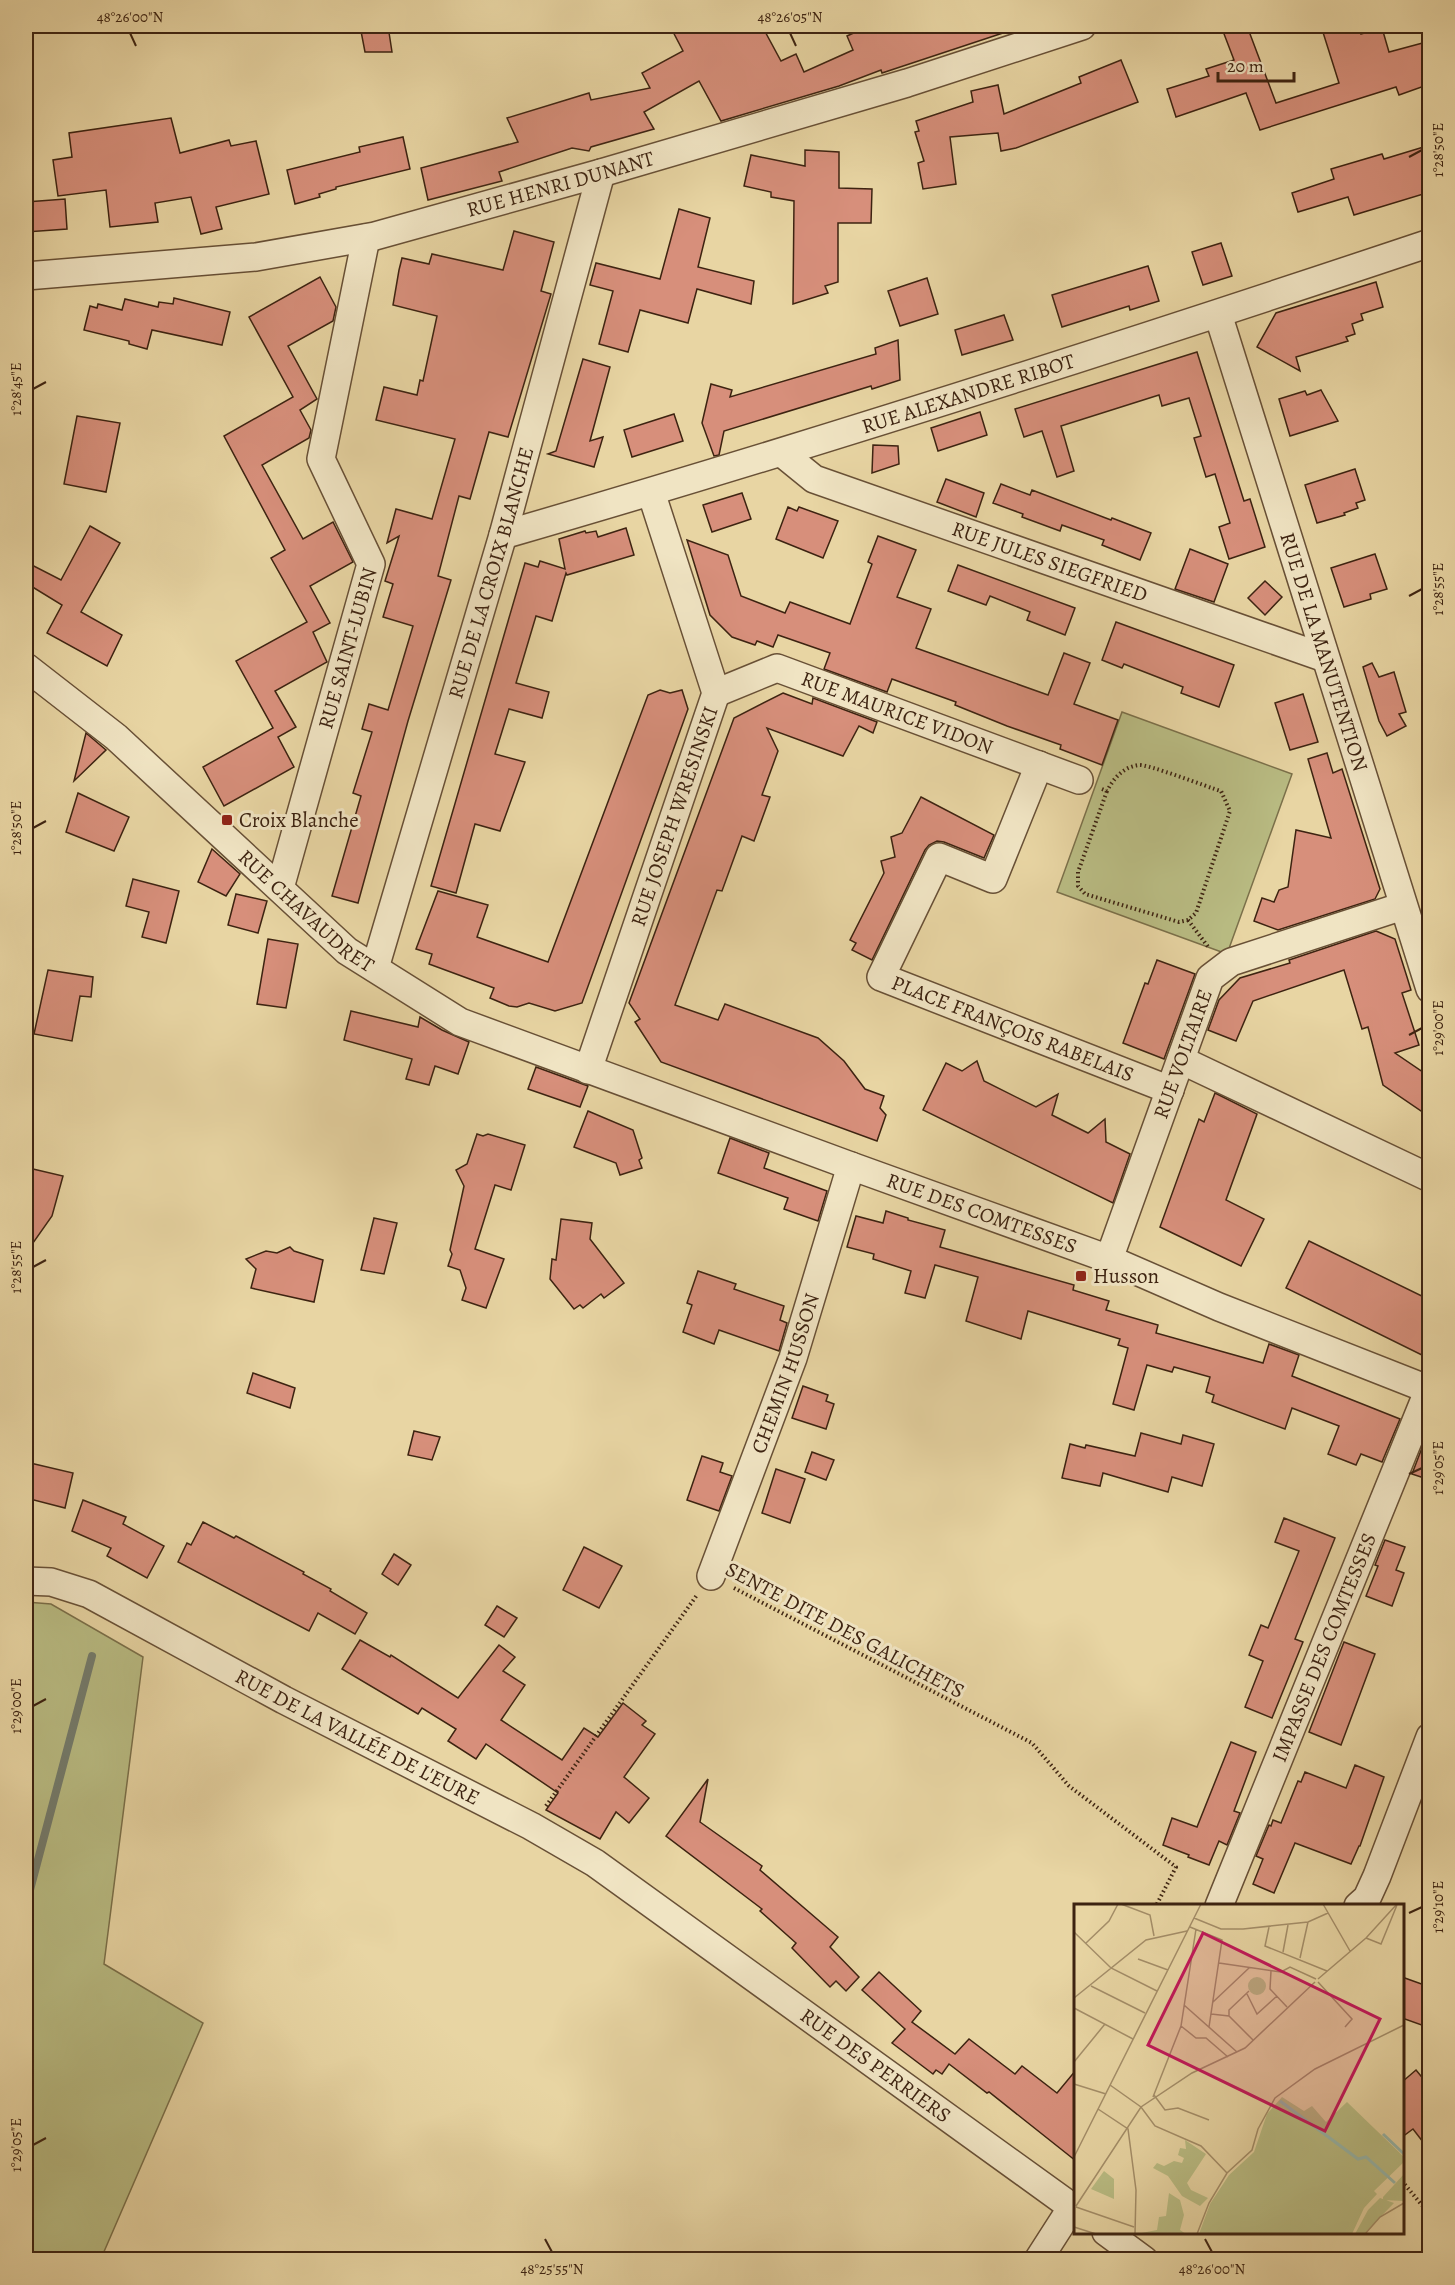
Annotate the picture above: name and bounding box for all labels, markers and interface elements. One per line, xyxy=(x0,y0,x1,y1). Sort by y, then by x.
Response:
text: 48°26'00"N xyxy=(97,7,163,27)
text: 48°26'05"N xyxy=(758,7,823,27)
scale bar xyxy=(1218,45,1294,83)
text: 20 m xyxy=(1227,54,1264,78)
text: 1°28'50"E xyxy=(1428,123,1448,177)
street label: RUE HENRI DUNANT xyxy=(463,144,658,224)
street label: RUE ALEXANDRE RIBOT xyxy=(858,347,1079,440)
text: 1°28'45"E xyxy=(6,362,26,416)
street label: RUE DE LA CROIX BLANCHE xyxy=(441,444,540,702)
street label: RUE JULES SIEGFRIED xyxy=(948,514,1151,609)
street label: RUE DE LA MANUTENTION xyxy=(1273,529,1375,775)
text: 1°28'55"E xyxy=(1428,563,1448,615)
street label: RUE SAINT-LUBIN xyxy=(311,564,383,732)
street label: RUE MAURICE VIDON xyxy=(797,664,997,761)
street label: RUE JOSEPH WRESINSKI xyxy=(624,703,724,930)
text: 1°28'50"E xyxy=(6,801,26,855)
place label: Croix Blanche xyxy=(239,806,359,834)
marker: Croix Blanche xyxy=(220,813,234,827)
street label: RUE CHAVAUDRET xyxy=(232,843,380,979)
street label: PLACE FRANÇOIS RABELAIS xyxy=(887,968,1138,1089)
street label: RUE VOLTAIRE xyxy=(1147,985,1219,1123)
text: 1°29'00"E xyxy=(1428,1000,1448,1056)
street label: RUE DES COMTESSES xyxy=(883,1166,1081,1260)
text: 1°28'55"E xyxy=(6,1241,26,1293)
place label: Husson xyxy=(1093,1262,1159,1290)
marker: Husson xyxy=(1074,1269,1088,1283)
street label: CHEMIN HUSSON xyxy=(744,1290,826,1457)
text: 1°29'05"E xyxy=(1428,1441,1448,1495)
street label: IMPASSE DES COMTESSES xyxy=(1265,1529,1383,1766)
street label: SENTE DITE DES GALICHETS xyxy=(721,1555,969,1705)
street label: RUE DE LA VALLÉE DE L'EURE xyxy=(230,1662,485,1812)
text: 1°29'00"E xyxy=(6,1678,26,1734)
text: 1°29'10"E xyxy=(1428,1881,1448,1933)
inset map xyxy=(1074,1904,1404,2234)
street label: RUE DES PERRIERS xyxy=(795,2002,957,2129)
text: 1°29'05"E xyxy=(6,2118,26,2172)
text: 48°25'55"N xyxy=(521,2259,584,2279)
text: 48°26'00"N xyxy=(1179,2259,1245,2279)

